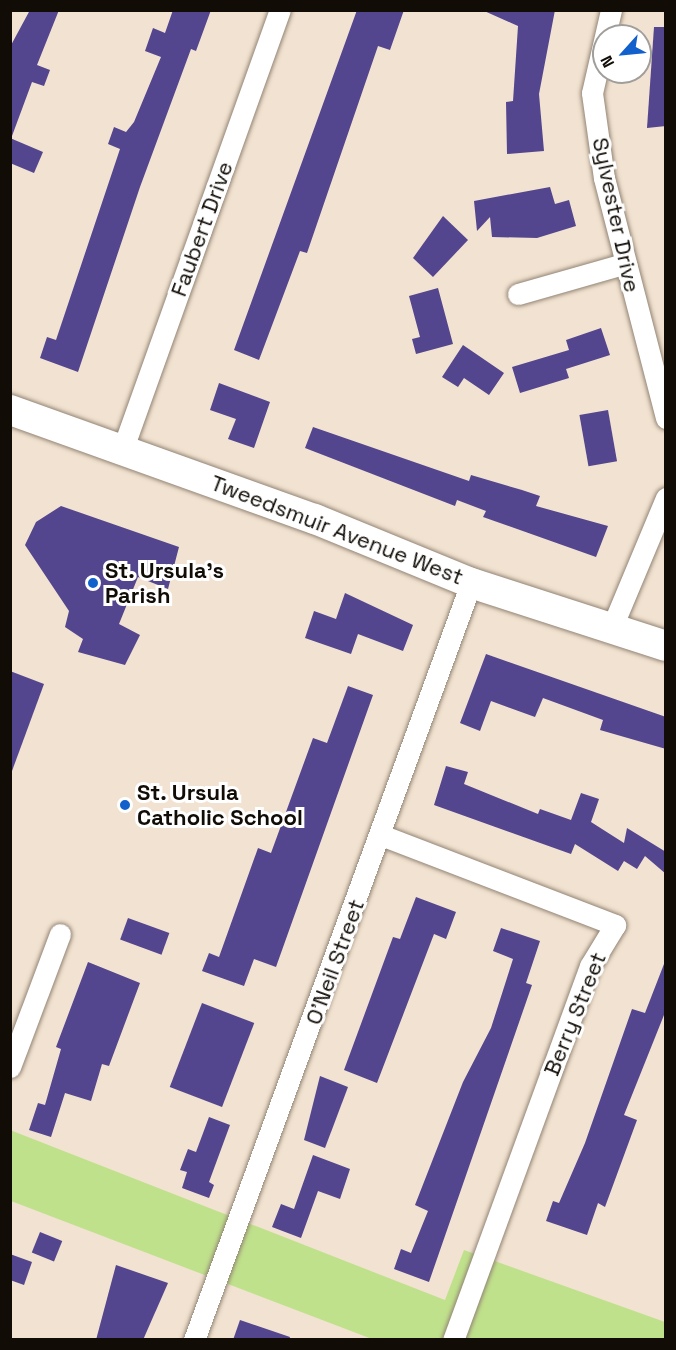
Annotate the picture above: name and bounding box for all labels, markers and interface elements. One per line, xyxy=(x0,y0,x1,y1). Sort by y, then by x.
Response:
north arrow xyxy=(592,24,652,84)
text: N xyxy=(596,52,619,71)
street label: Sylvester Drive xyxy=(587,135,645,295)
street label: Faubert Drive xyxy=(165,158,239,300)
street label: Tweedsmuir Avenue West xyxy=(207,470,467,590)
place label: St. Ursula's Parish xyxy=(105,557,225,608)
marker: St. Ursula's Parish xyxy=(86,576,100,590)
place label: St. Ursula Catholic School xyxy=(137,779,303,830)
marker: St. Ursula Catholic School xyxy=(118,798,132,812)
street label: O'Neil Street xyxy=(300,896,370,1028)
street label: Berry Street xyxy=(538,949,612,1079)

